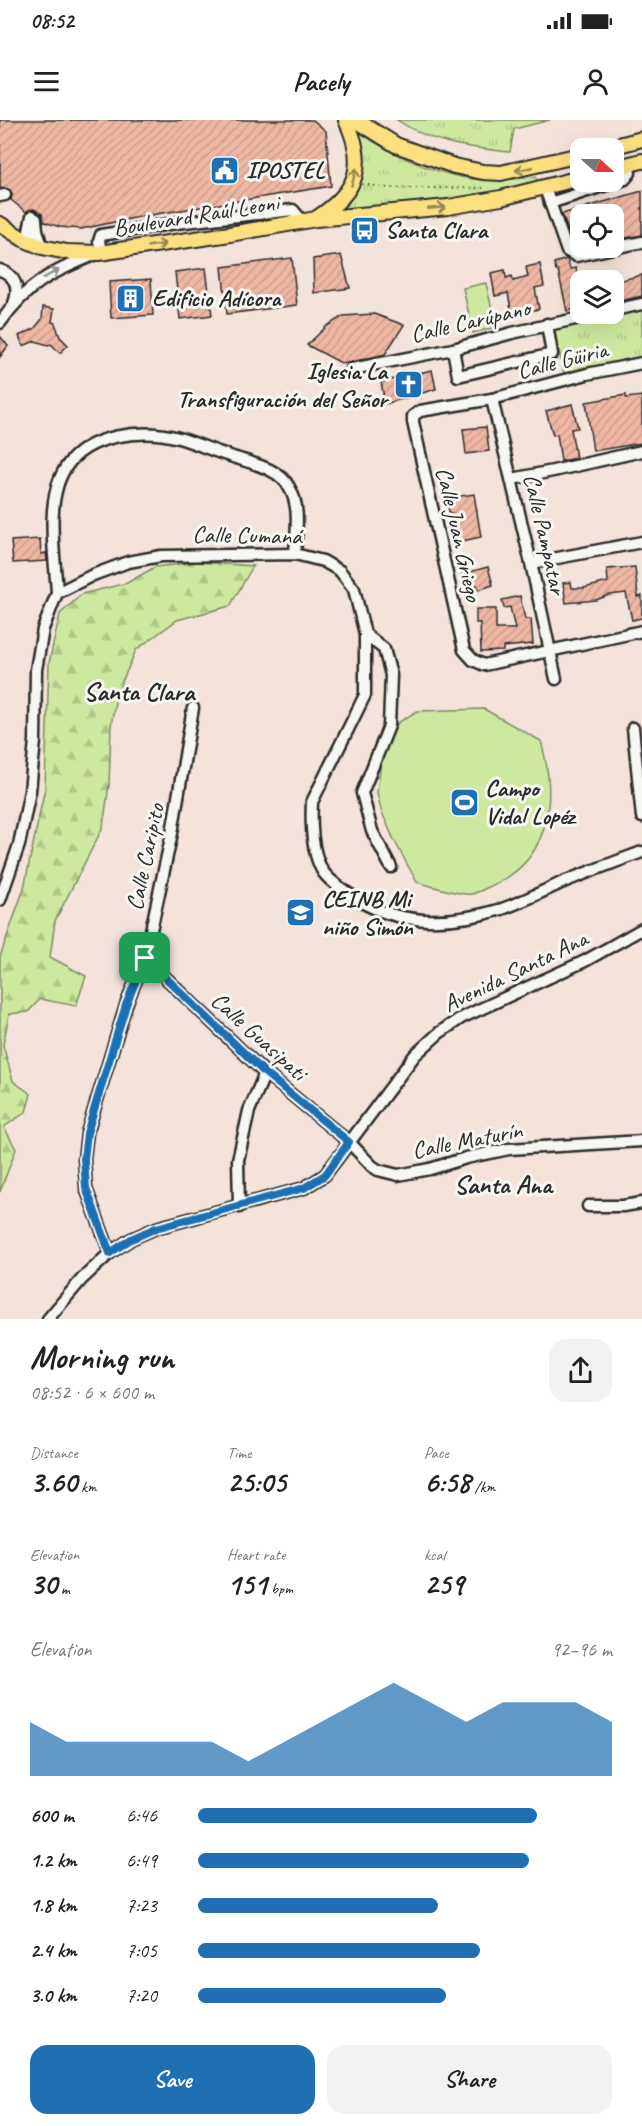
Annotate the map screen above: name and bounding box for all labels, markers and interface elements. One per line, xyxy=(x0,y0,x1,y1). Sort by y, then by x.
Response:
text: 08:52 xyxy=(30,7,74,35)
text: Pacely xyxy=(293,64,349,98)
icon: menu xyxy=(30,65,63,98)
icon: person xyxy=(579,65,612,98)
north arrow xyxy=(570,138,624,192)
map controls xyxy=(570,138,624,324)
public building icon: IPOSTEL xyxy=(209,154,241,186)
place label: IPOSTEL xyxy=(246,155,326,185)
one-way arrow xyxy=(514,164,534,175)
one-way arrow xyxy=(348,168,360,187)
street label: Boulevard Raúl Leoni xyxy=(111,187,284,243)
one-way arrow xyxy=(426,202,446,213)
button: locate xyxy=(570,204,624,258)
bus stop icon: Santa Clara xyxy=(348,214,380,246)
place label: Santa Clara xyxy=(385,215,490,245)
one-way arrow xyxy=(147,239,166,250)
one-way arrow xyxy=(42,268,60,279)
button: layers xyxy=(570,270,624,324)
building icon: Edificio Adícora xyxy=(115,282,147,314)
place label: Edificio Adícora xyxy=(152,283,282,313)
street label: Calle Carúpano xyxy=(408,292,535,349)
street label: Calle Güiria xyxy=(514,334,612,386)
place label: Iglesia La Transfiguración del Señor xyxy=(177,356,389,414)
church icon: Iglesia La Transfiguración del Señor xyxy=(392,369,424,401)
street label: Calle Juan Griego xyxy=(429,464,489,605)
street label: Calle Pampatar xyxy=(517,471,574,599)
street label: Calle Cumaná xyxy=(192,519,304,551)
district label: Santa Clara xyxy=(84,675,197,708)
place label: Campo Vidal Lopéz xyxy=(485,773,577,831)
sports icon: Campo Vidal Lopéz xyxy=(448,786,480,818)
street label: Calle Caripito xyxy=(119,800,171,913)
place label: CEINB Mi niño Simón xyxy=(322,884,414,942)
school or university icon: CEINB Mi niño Simón xyxy=(285,897,317,929)
street label: Avenida Santa Ana xyxy=(438,922,594,1019)
pin xyxy=(119,932,170,983)
icon: arrive xyxy=(128,941,161,974)
street label: Calle Guasipati xyxy=(205,985,315,1089)
street label: Calle Maturín xyxy=(409,1114,526,1165)
district label: Santa Ana xyxy=(454,1168,554,1201)
text: Morning run xyxy=(30,1336,174,1378)
button: share xyxy=(549,1339,612,1402)
text: 08:52 · 6 × 600 m xyxy=(30,1380,154,1405)
text: Distance xyxy=(30,1443,78,1463)
text: Time xyxy=(227,1443,251,1463)
text: Pace xyxy=(424,1443,449,1463)
text: 3.60 xyxy=(30,1463,77,1501)
text: 25:05 xyxy=(227,1463,286,1501)
text: 6:58 xyxy=(424,1463,471,1501)
text: km xyxy=(77,1477,97,1497)
text: /km xyxy=(471,1477,495,1497)
text: Elevation xyxy=(30,1545,79,1565)
text: Heart rate xyxy=(227,1545,285,1565)
text: kcal xyxy=(424,1545,445,1565)
text: 30 xyxy=(30,1565,57,1603)
text: 151 xyxy=(227,1565,267,1603)
text: 259 xyxy=(424,1565,464,1603)
text: m xyxy=(57,1579,70,1599)
text: bpm xyxy=(267,1579,293,1599)
text: Elevation xyxy=(30,1637,92,1662)
text: 92–96 m xyxy=(551,1637,612,1662)
text: 600 m xyxy=(30,1803,74,1828)
text: 6:46 xyxy=(126,1803,157,1828)
text: 1.2 km xyxy=(30,1848,77,1873)
text: 6:49 xyxy=(126,1848,157,1873)
text: 1.8 km xyxy=(30,1893,77,1918)
text: 7:23 xyxy=(126,1893,157,1918)
text: 2.4 km xyxy=(30,1938,77,1963)
text: 7:05 xyxy=(126,1938,157,1963)
text: 3.0 km xyxy=(30,1983,77,2008)
text: 7:20 xyxy=(126,1983,157,2008)
button: Save xyxy=(30,2045,315,2114)
button: Share xyxy=(327,2045,612,2114)

